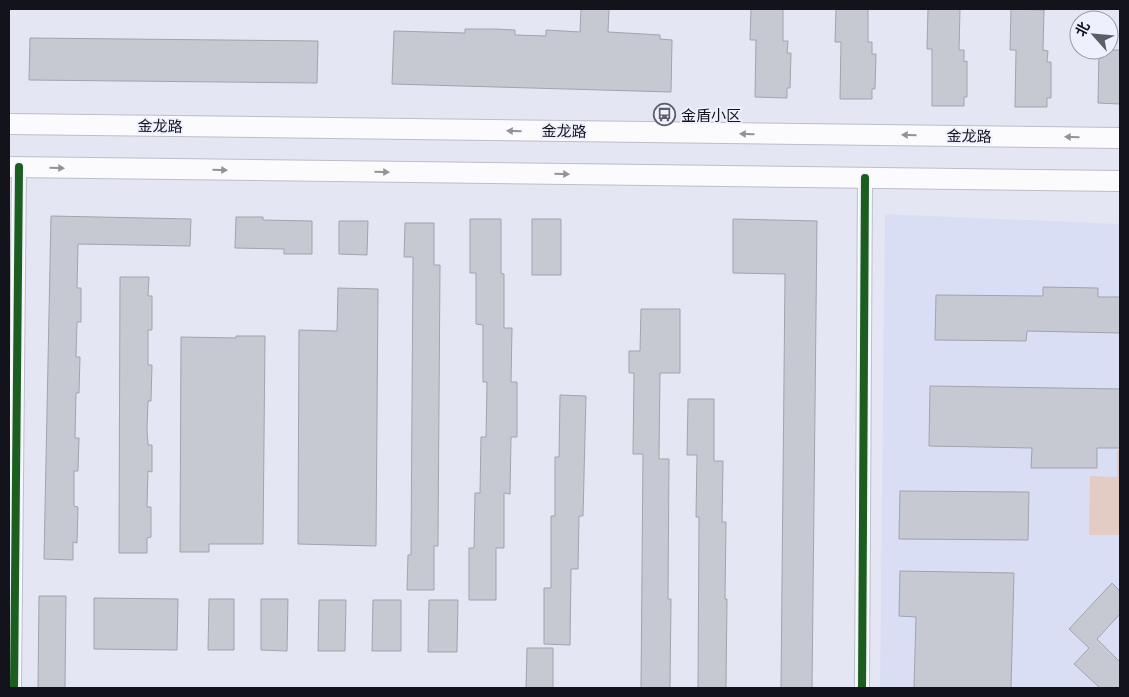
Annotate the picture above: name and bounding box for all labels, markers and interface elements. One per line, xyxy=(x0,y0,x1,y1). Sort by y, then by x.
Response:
north arrow xyxy=(1069,10,1119,60)
text: 北 xyxy=(1070,18,1094,39)
bus stop icon: 金盾小区 xyxy=(653,103,677,127)
place label: 金盾小区 xyxy=(681,105,741,126)
street label: 金龙路 xyxy=(137,115,183,137)
street label: 金龙路 xyxy=(541,120,587,142)
street label: 金龙路 xyxy=(946,125,992,147)
one-way arrow xyxy=(506,127,522,135)
one-way arrow xyxy=(738,129,754,137)
one-way arrow xyxy=(901,131,917,139)
one-way arrow xyxy=(1063,133,1079,141)
one-way arrow xyxy=(50,164,66,172)
one-way arrow xyxy=(212,166,228,174)
one-way arrow xyxy=(375,168,391,176)
one-way arrow xyxy=(555,170,571,178)

